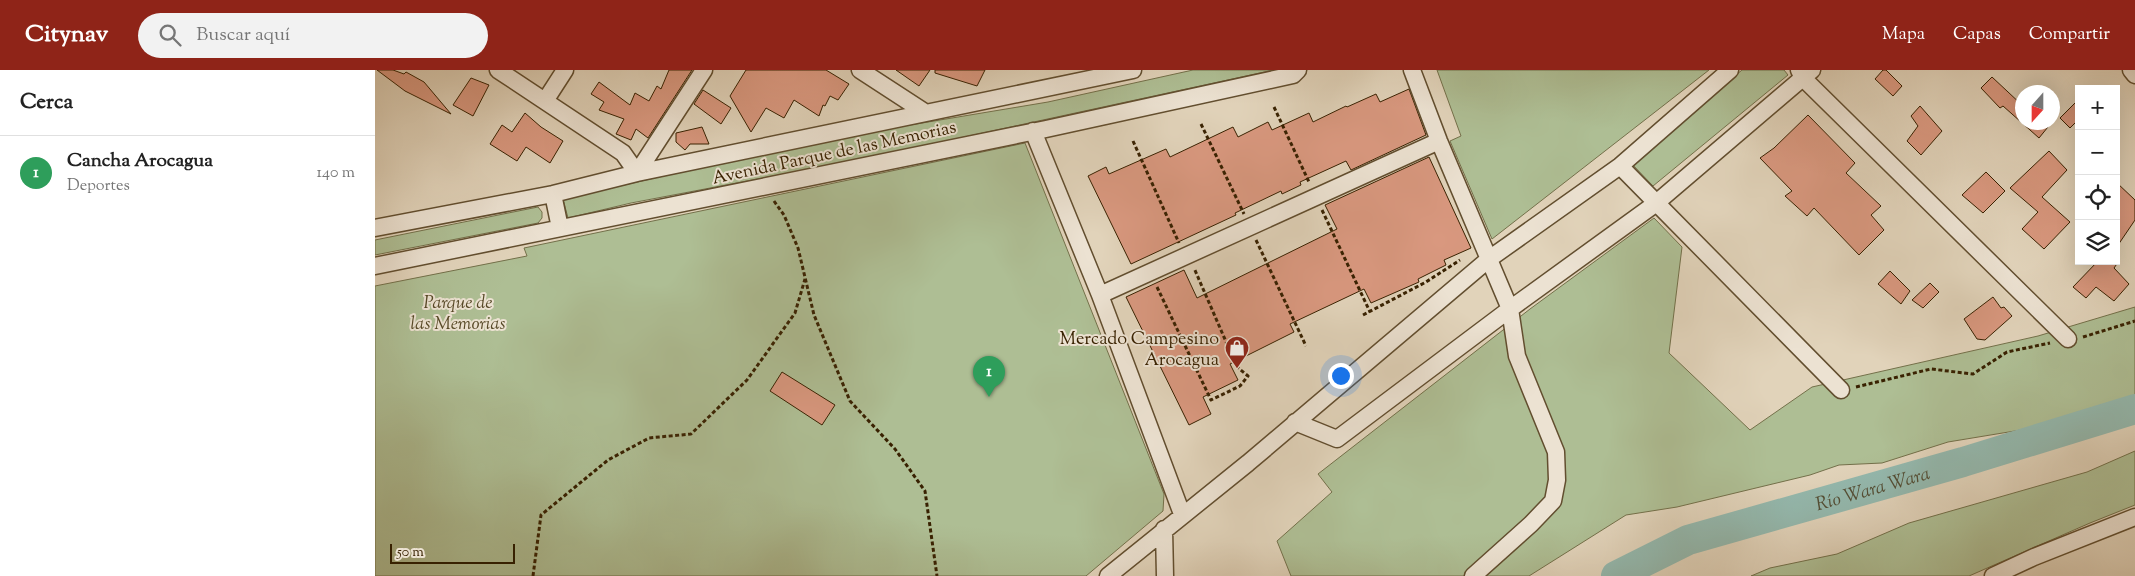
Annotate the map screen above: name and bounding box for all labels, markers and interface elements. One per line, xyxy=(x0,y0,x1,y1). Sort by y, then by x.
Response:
search box xyxy=(138,13,488,58)
text: Citynav xyxy=(25,18,108,52)
icon: search xyxy=(156,21,184,49)
text: Buscar aquí xyxy=(196,22,290,49)
text: Mapa xyxy=(1882,22,1925,48)
text: Capas xyxy=(1953,22,2001,48)
text: Compartir xyxy=(2029,22,2110,48)
north arrow xyxy=(2015,85,2060,130)
map controls xyxy=(2075,85,2120,265)
button: + xyxy=(2075,85,2120,130)
text: Cerca xyxy=(20,88,73,118)
street label: Avenida Parque de las Memorias xyxy=(710,115,959,193)
button: − xyxy=(2075,130,2120,175)
text: Cancha Arocagua xyxy=(67,148,213,175)
text: 1 xyxy=(33,162,39,185)
text: 140 m xyxy=(317,162,355,185)
text: Deportes xyxy=(67,175,130,198)
button: locate xyxy=(2075,175,2120,220)
button: layers xyxy=(2075,220,2120,265)
park label: Parque de las Memorias xyxy=(410,291,506,338)
place label: Mercado Campesino Arocagua xyxy=(1060,327,1219,374)
shop icon: Mercado Campesino Arocagua xyxy=(1224,335,1250,369)
pin: 1 xyxy=(973,356,1005,397)
your location xyxy=(1328,363,1354,389)
water label: Río Wara Wara xyxy=(1813,461,1933,519)
scale bar xyxy=(390,541,515,564)
text: 50 m xyxy=(397,543,424,563)

